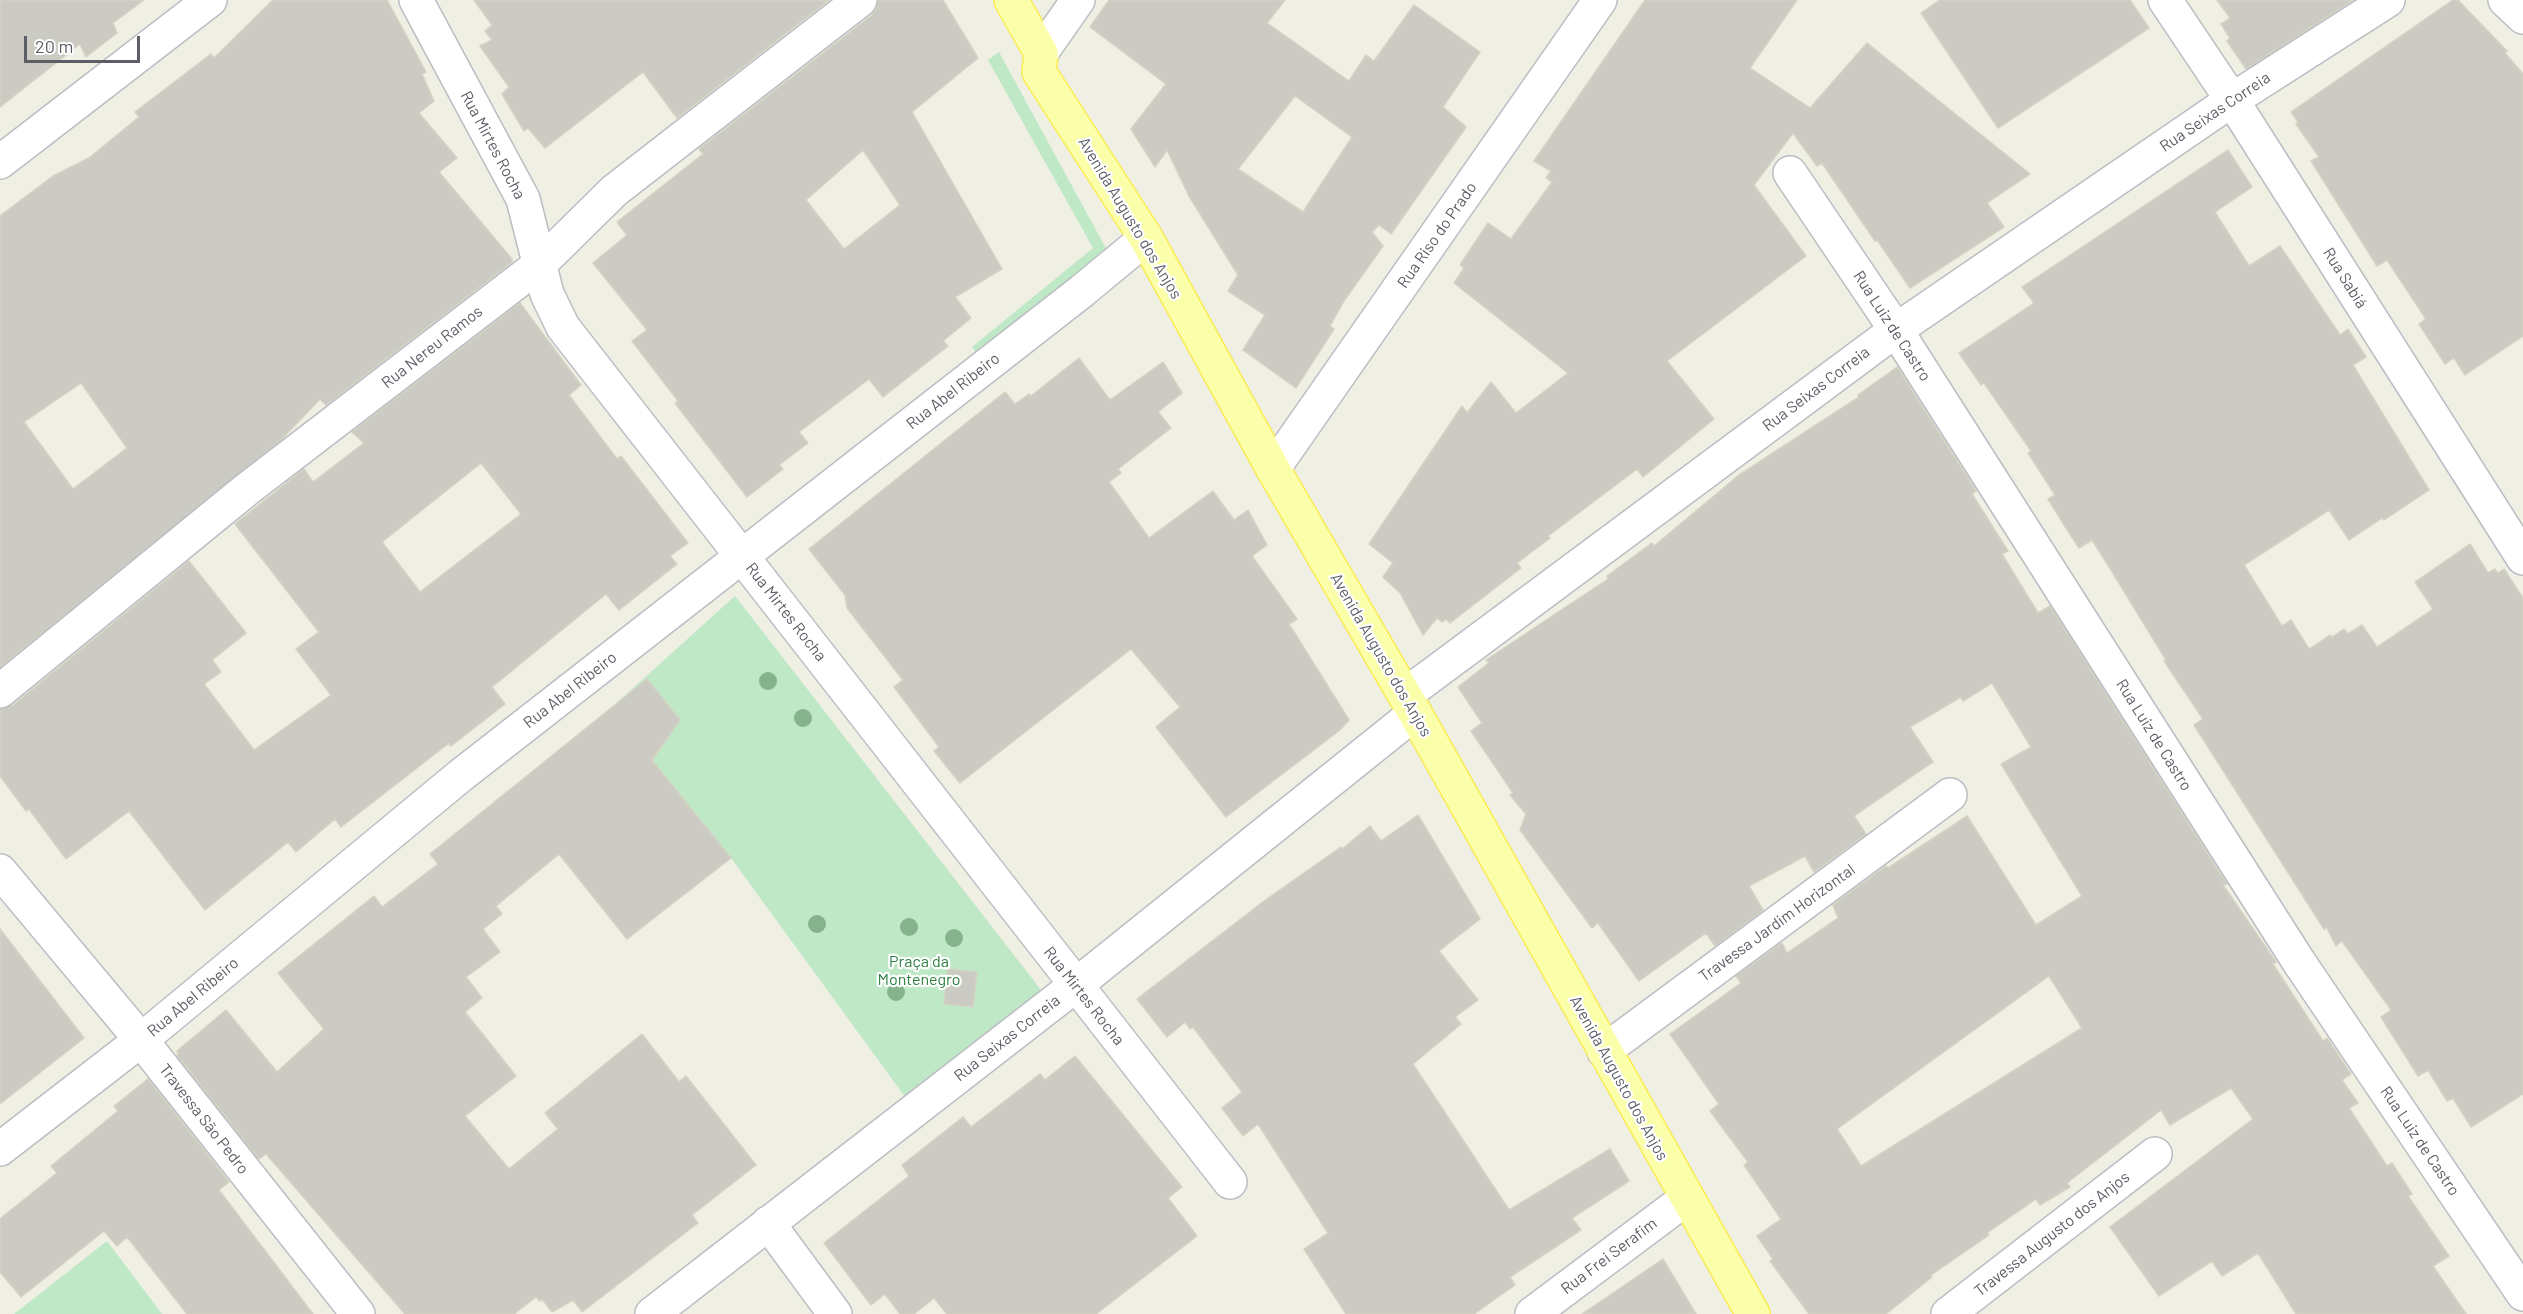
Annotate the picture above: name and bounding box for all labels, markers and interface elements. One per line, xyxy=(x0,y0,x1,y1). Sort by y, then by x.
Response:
scale bar xyxy=(27,24,142,62)
text: 20 m xyxy=(35,35,73,57)
street label: Rua Seixas Correia xyxy=(2156,68,2274,156)
street label: Rua Mirtes Rocha xyxy=(456,88,530,202)
street label: Avenida Augusto dos Anjos xyxy=(1074,134,1186,302)
street label: Rua Riso do Prado xyxy=(1393,178,1481,292)
street label: Rua Sabiá xyxy=(2319,244,2371,312)
street label: Rua Luiz de Castro xyxy=(1849,267,1935,385)
street label: Rua Nereu Ramos xyxy=(378,302,486,392)
street label: Rua Seixas Correia xyxy=(1759,342,1873,436)
street label: Rua Abel Ribeiro xyxy=(903,349,1003,433)
street label: Rua Mirtes Rocha xyxy=(742,559,830,665)
street label: Avenida Augusto dos Anjos xyxy=(1326,570,1436,740)
street label: Rua Abel Ribeiro xyxy=(520,648,620,732)
street label: Rua Luiz de Castro xyxy=(2112,676,2196,794)
street label: Travessa Jardim Horizontal xyxy=(1695,860,1859,986)
street label: Rua Mirtes Rocha xyxy=(1040,943,1128,1049)
park label: Praça da Montenegro xyxy=(878,952,960,990)
street label: Rua Abel Ribeiro xyxy=(144,953,242,1041)
street label: Rua Seixas Correia xyxy=(950,991,1064,1085)
street label: Avenida Augusto dos Anjos xyxy=(1566,992,1672,1164)
street label: Travessa São Pedro xyxy=(155,1060,253,1178)
street label: Rua Luiz de Castro xyxy=(2376,1083,2464,1199)
street label: Travessa Augusto dos Anjos xyxy=(1970,1167,2134,1301)
street label: Rua Frei Serafim xyxy=(1557,1214,1661,1298)

